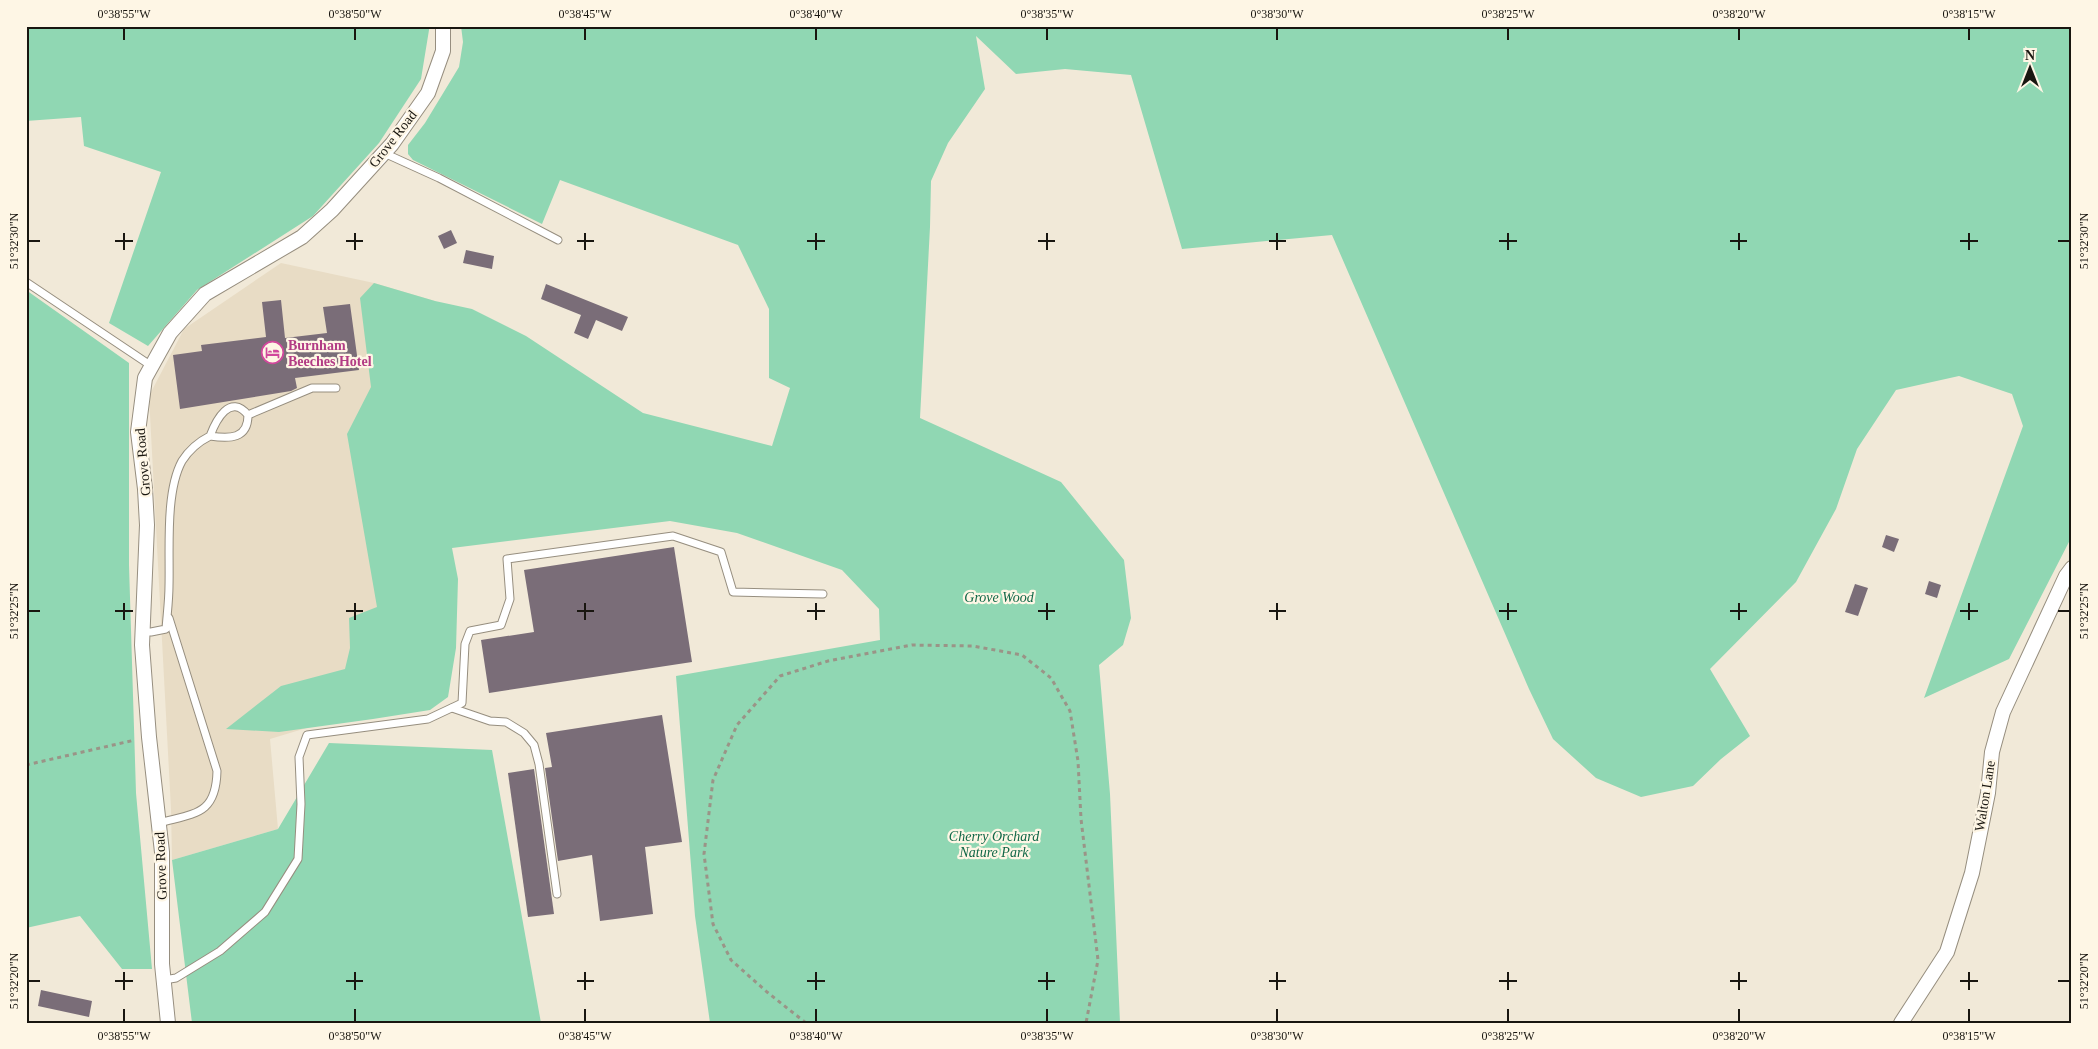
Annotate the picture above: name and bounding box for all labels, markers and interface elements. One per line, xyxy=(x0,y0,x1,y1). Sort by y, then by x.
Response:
text: 0°38'55"W xyxy=(97,7,151,21)
text: 0°38'50"W xyxy=(328,7,382,21)
text: 0°38'45"W xyxy=(558,7,612,21)
text: 0°38'40"W xyxy=(789,7,843,21)
text: 0°38'35"W xyxy=(1020,7,1074,21)
text: 0°38'30"W xyxy=(1250,7,1304,21)
text: 0°38'25"W xyxy=(1481,7,1535,21)
text: 0°38'20"W xyxy=(1712,7,1766,21)
text: 0°38'15"W xyxy=(1942,7,1996,21)
north arrow xyxy=(2006,42,2056,92)
text: N xyxy=(2025,48,2035,63)
street label: Grove Road xyxy=(366,108,420,170)
text: 51°32'30"N xyxy=(7,212,21,269)
text: 51°32'30"N xyxy=(2077,212,2091,269)
place label: Burnham Beeches Hotel xyxy=(288,338,372,369)
hotel icon: Burnham Beeches Hotel xyxy=(260,341,284,365)
street label: Grove Road xyxy=(133,427,153,497)
text: 51°32'25"N xyxy=(7,582,21,639)
text: 51°32'25"N xyxy=(2077,582,2091,639)
park label: Grove Wood xyxy=(964,590,1035,605)
street label: Walton Lane xyxy=(1972,759,1998,833)
park label: Cherry Orchard Nature Park xyxy=(949,829,1040,860)
street label: Grove Road xyxy=(152,832,170,900)
text: 51°32'20"N xyxy=(7,952,21,1009)
text: 51°32'20"N xyxy=(2077,952,2091,1009)
text: 0°38'55"W xyxy=(97,1029,151,1043)
text: 0°38'50"W xyxy=(328,1029,382,1043)
text: 0°38'45"W xyxy=(558,1029,612,1043)
text: 0°38'40"W xyxy=(789,1029,843,1043)
text: 0°38'35"W xyxy=(1020,1029,1074,1043)
text: 0°38'30"W xyxy=(1250,1029,1304,1043)
text: 0°38'25"W xyxy=(1481,1029,1535,1043)
text: 0°38'20"W xyxy=(1712,1029,1766,1043)
text: 0°38'15"W xyxy=(1942,1029,1996,1043)

